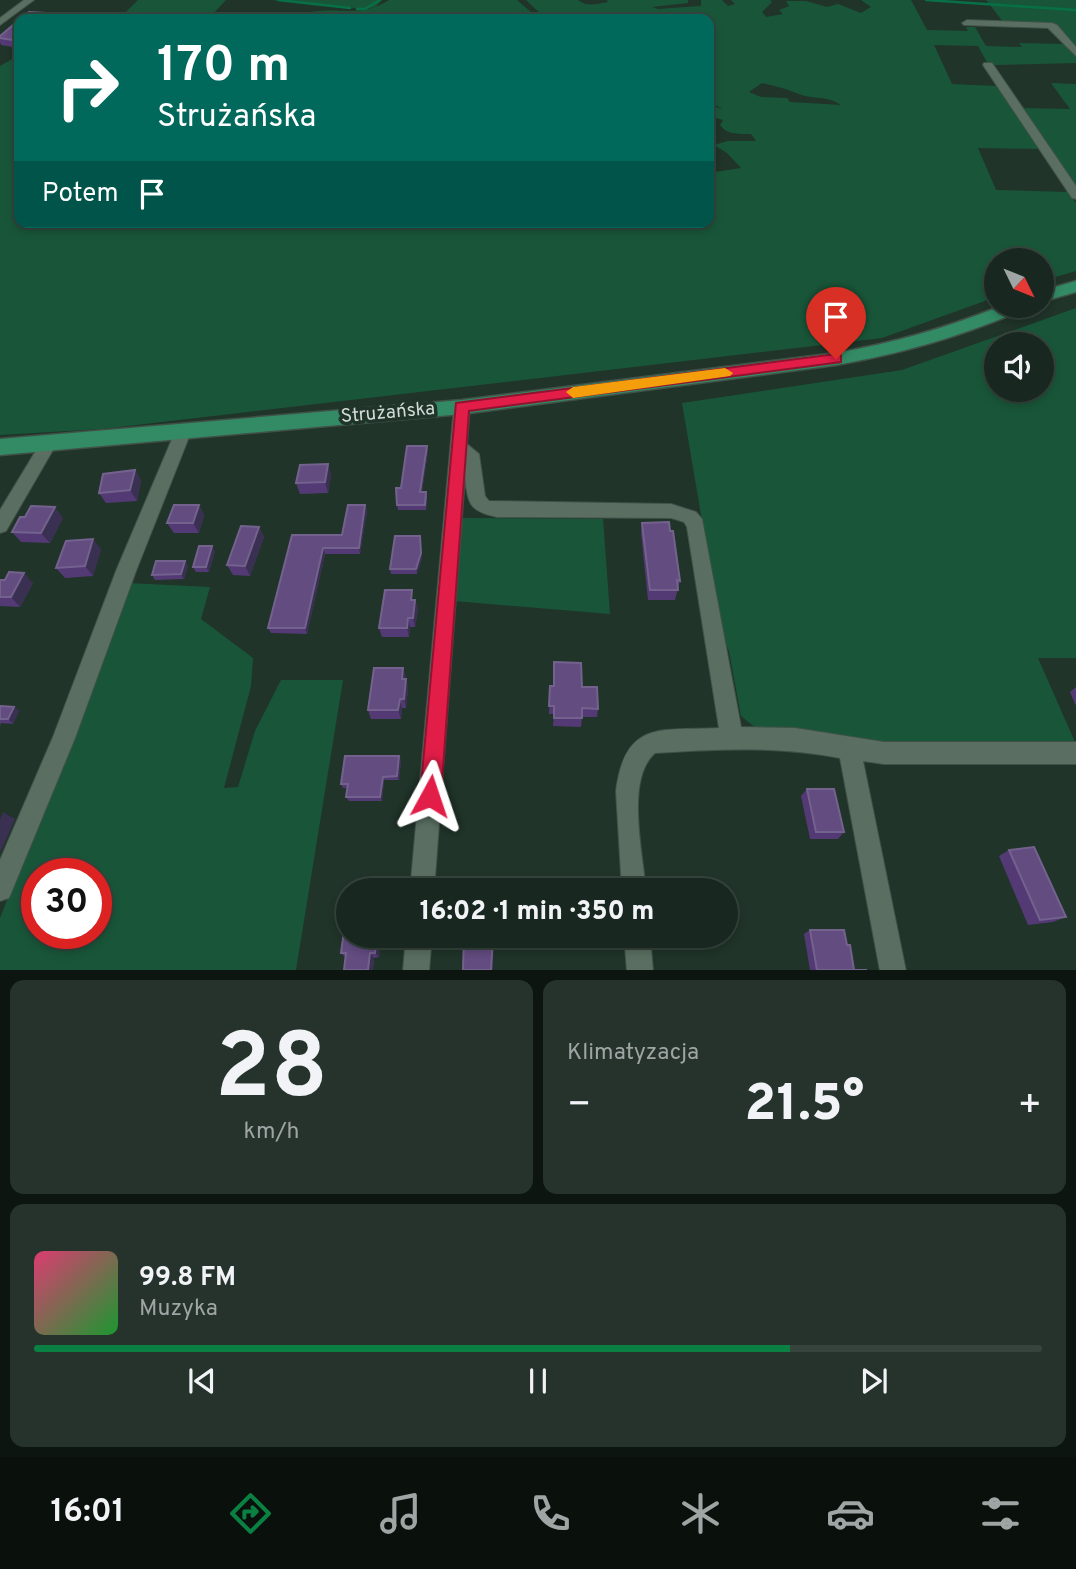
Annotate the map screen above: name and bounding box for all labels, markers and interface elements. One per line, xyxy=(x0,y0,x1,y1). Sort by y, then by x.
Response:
text: 170 m xyxy=(157,37,290,99)
icon: right xyxy=(42,42,133,133)
text: Strużańska xyxy=(157,98,316,138)
icon: arrive xyxy=(133,175,171,213)
text: Potem xyxy=(42,178,119,211)
north arrow xyxy=(984,248,1054,318)
map controls xyxy=(984,248,1054,402)
pin xyxy=(806,287,866,359)
icon: arrive xyxy=(817,298,855,336)
button: sound xyxy=(984,332,1054,402)
street label: Strużańska xyxy=(340,397,436,429)
position arrow xyxy=(393,759,467,833)
speed limit sign: 30 xyxy=(21,858,112,949)
text: 16:02 · 1 min · 350 m xyxy=(420,896,654,929)
text: 28 xyxy=(215,1015,328,1130)
text: Klimatyzacja xyxy=(567,1039,699,1068)
text: 21.5° xyxy=(745,1073,864,1139)
text: − xyxy=(567,1082,592,1131)
text: + xyxy=(1017,1082,1042,1131)
text: km/h xyxy=(244,1118,299,1147)
text: 99.8 FM xyxy=(139,1262,236,1295)
text: Muzyka xyxy=(139,1295,218,1324)
icon: previous xyxy=(183,1362,221,1400)
icon: pause xyxy=(519,1362,557,1400)
icon: next xyxy=(855,1362,893,1400)
icon: directions xyxy=(226,1489,275,1538)
icon: music xyxy=(376,1489,425,1538)
icon: phone xyxy=(526,1489,575,1538)
icon: climate xyxy=(676,1489,725,1538)
icon: car xyxy=(826,1489,875,1538)
icon: filters xyxy=(976,1489,1025,1538)
text: 16:01 xyxy=(51,1493,125,1533)

